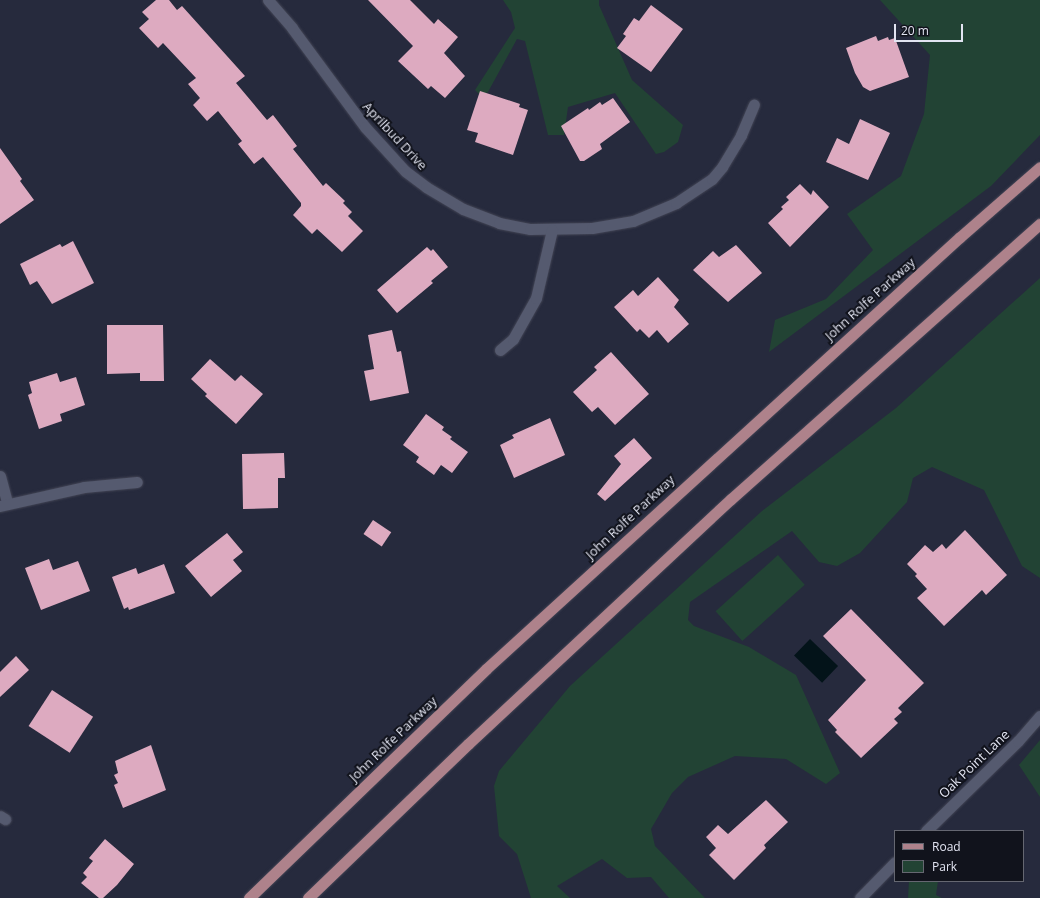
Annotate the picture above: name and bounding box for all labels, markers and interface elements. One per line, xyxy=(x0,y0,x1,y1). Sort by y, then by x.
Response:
scale bar xyxy=(896,16,965,42)
text: 20 m xyxy=(901,22,929,39)
street label: Aprilbud Drive xyxy=(360,99,430,173)
street label: John Rolfe Parkway xyxy=(822,254,918,344)
street label: John Rolfe Parkway xyxy=(582,472,678,562)
street label: John Rolfe Parkway xyxy=(346,693,440,785)
street label: Oak Point Lane xyxy=(936,727,1012,801)
legend xyxy=(894,830,1024,882)
text: Road xyxy=(932,838,961,855)
text: Park xyxy=(932,858,957,875)

